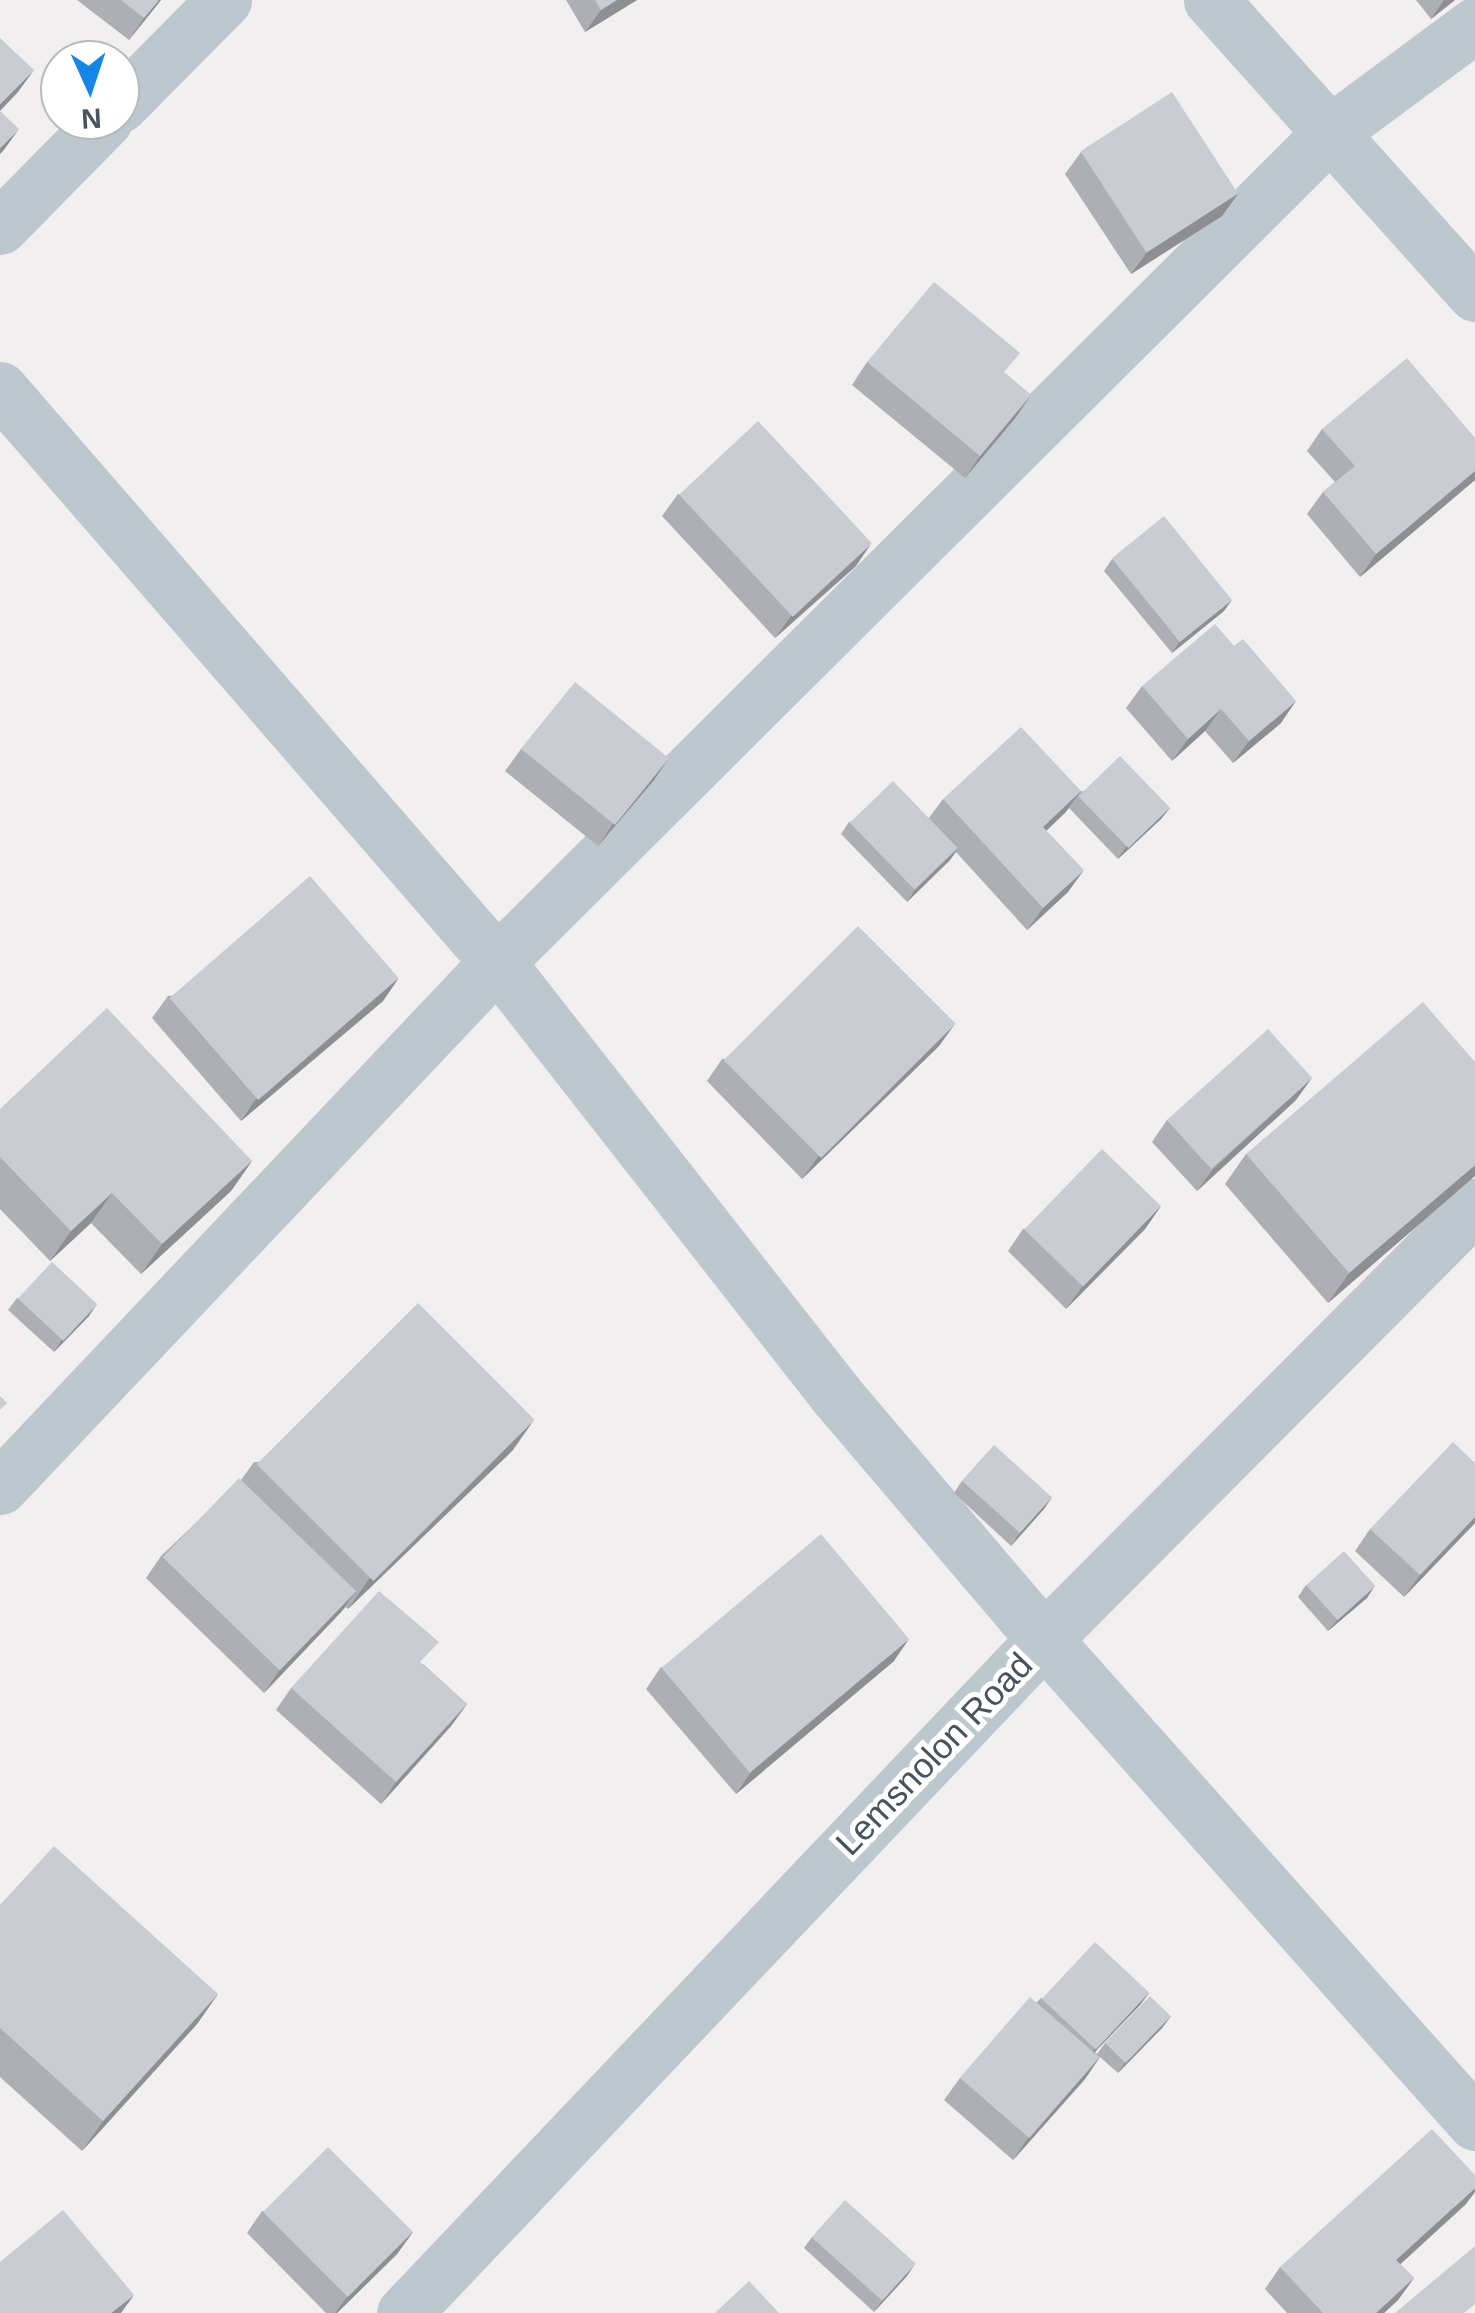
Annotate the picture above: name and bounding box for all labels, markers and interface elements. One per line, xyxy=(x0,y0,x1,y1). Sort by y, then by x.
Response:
north arrow xyxy=(40,40,140,140)
text: N xyxy=(81,102,102,134)
street label: Lemsnolon Road xyxy=(827,1644,1041,1864)

